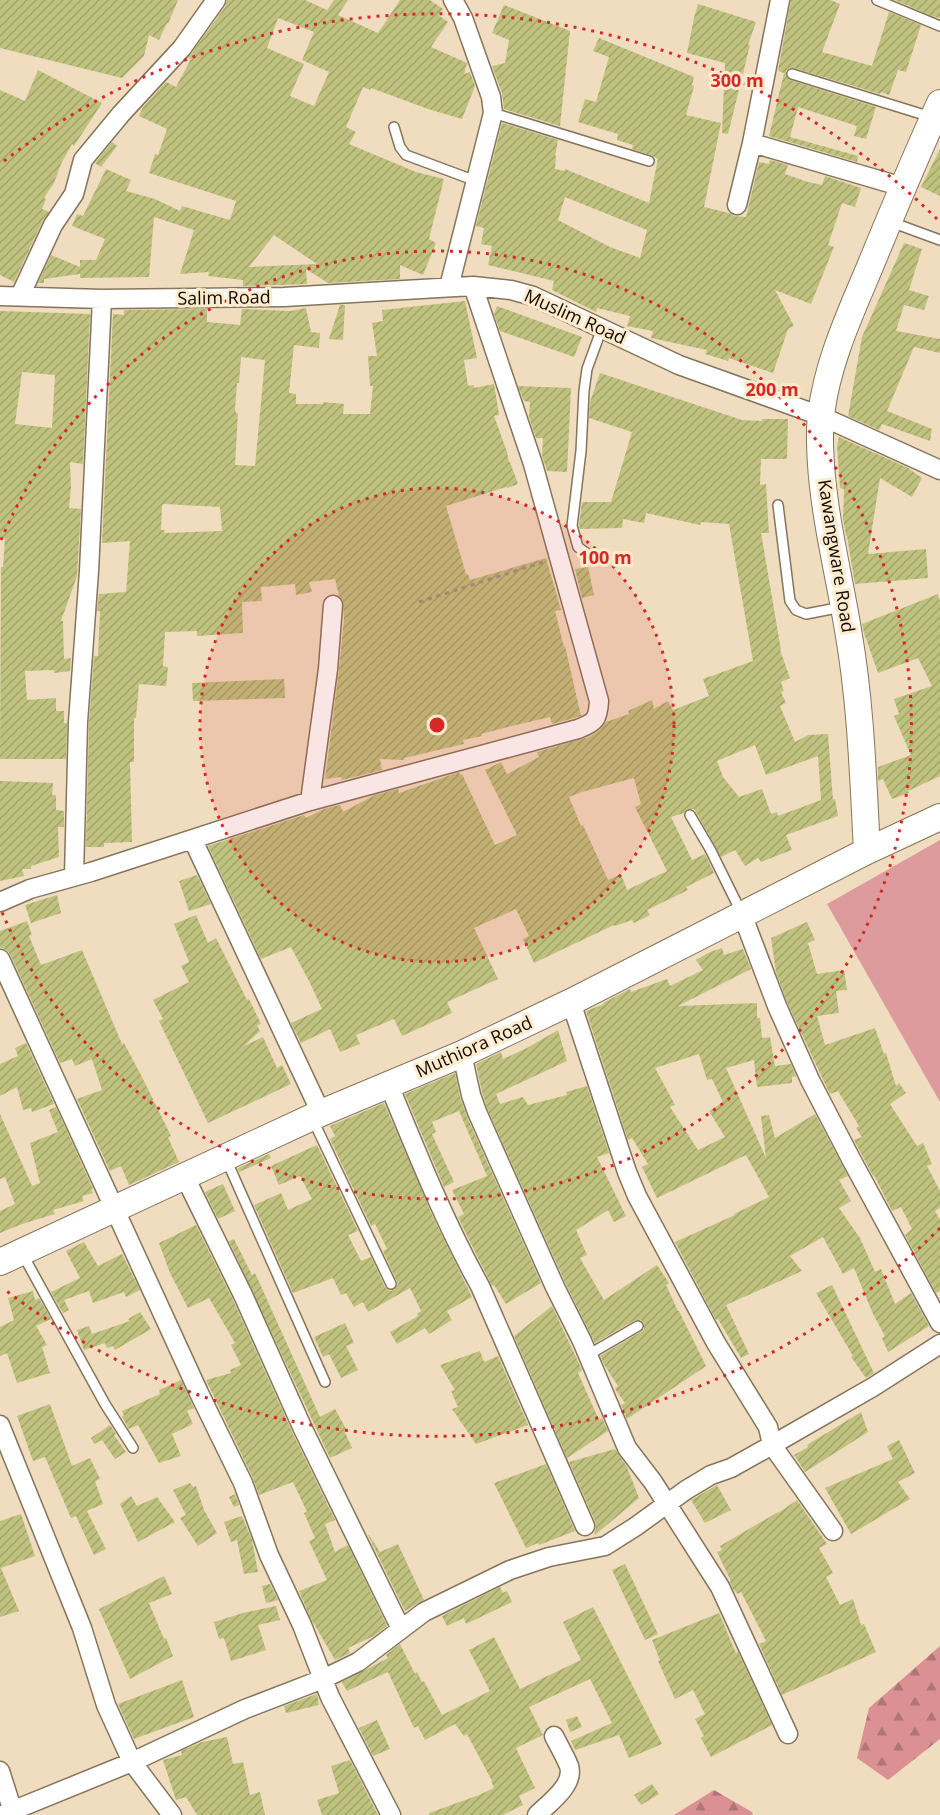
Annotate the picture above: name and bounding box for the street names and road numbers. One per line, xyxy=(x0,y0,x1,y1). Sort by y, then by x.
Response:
street label: Muslim Road xyxy=(521,283,630,349)
street label: Salim Road xyxy=(177,284,271,310)
street label: Kawangware Road xyxy=(813,478,861,634)
street label: Muthiora Road xyxy=(412,1010,536,1082)

